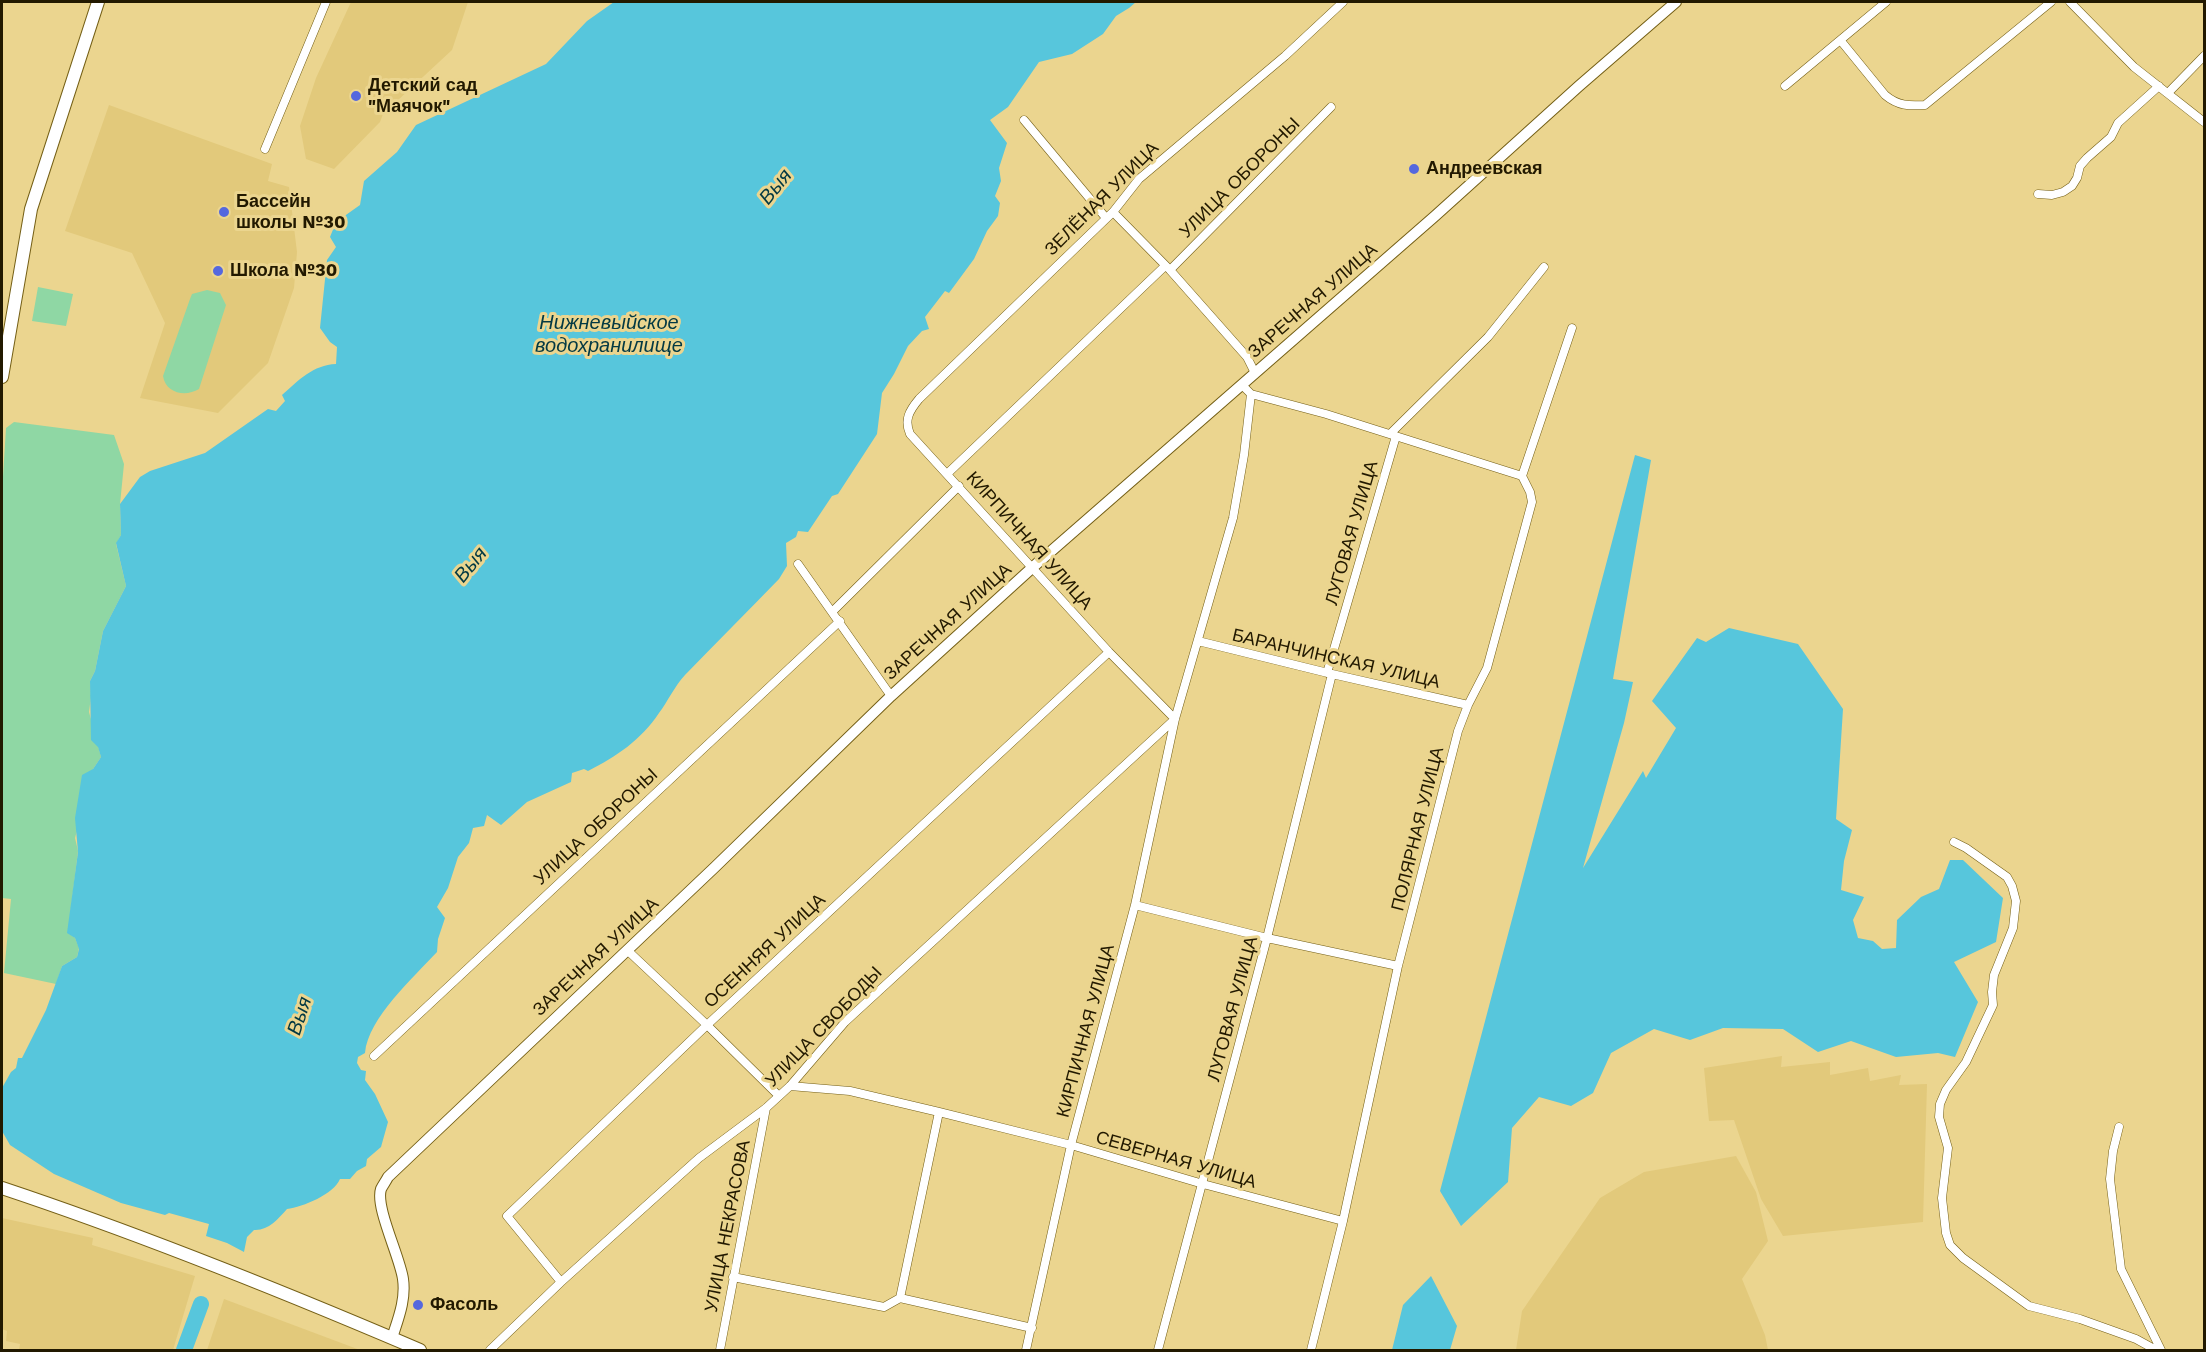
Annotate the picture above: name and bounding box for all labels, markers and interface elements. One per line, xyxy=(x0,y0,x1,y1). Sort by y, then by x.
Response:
place label: Детский сад "Маячок" xyxy=(368,75,477,118)
marker: Детский сад "Маячок" xyxy=(349,89,363,103)
street label: УЛИЦА ОБОРОНЫ xyxy=(1175,113,1305,243)
street label: ЗЕЛЁНАЯ УЛИЦА xyxy=(1041,138,1163,260)
place label: Андреевская xyxy=(1426,158,1542,180)
marker: Андреевская xyxy=(1407,162,1421,176)
water label: Выя xyxy=(754,164,798,210)
place label: Бассейн школы №30 xyxy=(236,191,345,234)
marker: Бассейн школы №30 xyxy=(217,205,231,219)
street label: ЗАРЕЧНАЯ УЛИЦА xyxy=(1244,239,1382,363)
place label: Школа №30 xyxy=(230,260,337,282)
marker: Школа №30 xyxy=(211,264,225,278)
water label: Нижневыйское водохранилище xyxy=(535,311,683,358)
street label: ЛУГОВАЯ УЛИЦА xyxy=(1321,458,1383,608)
street label: КИРПИЧНАЯ УЛИЦА xyxy=(961,468,1097,614)
water label: Выя xyxy=(449,542,493,588)
street label: ЗАРЕЧНАЯ УЛИЦА xyxy=(880,559,1016,685)
street label: БАРАНЧИНСКАЯ УЛИЦА xyxy=(1230,625,1442,693)
street label: ПОЛЯРНАЯ УЛИЦА xyxy=(1387,745,1449,913)
street label: УЛИЦА ОБОРОНЫ xyxy=(530,764,662,890)
street label: ОСЕННЯЯ УЛИЦА xyxy=(700,889,830,1013)
street label: ЗАРЕЧНАЯ УЛИЦА xyxy=(529,893,663,1021)
street label: ЛУГОВАЯ УЛИЦА xyxy=(1203,934,1263,1084)
street label: КИРПИЧНАЯ УЛИЦА xyxy=(1052,942,1120,1120)
street label: УЛИЦА СВОБОДЫ xyxy=(761,962,887,1092)
water label: Выя xyxy=(283,994,317,1038)
street label: СЕВЕРНАЯ УЛИЦА xyxy=(1093,1127,1259,1193)
street label: УЛИЦА НЕКРАСОВА xyxy=(701,1138,755,1314)
place label: Фасоль xyxy=(430,1294,498,1316)
marker: Фасоль xyxy=(411,1298,425,1312)

